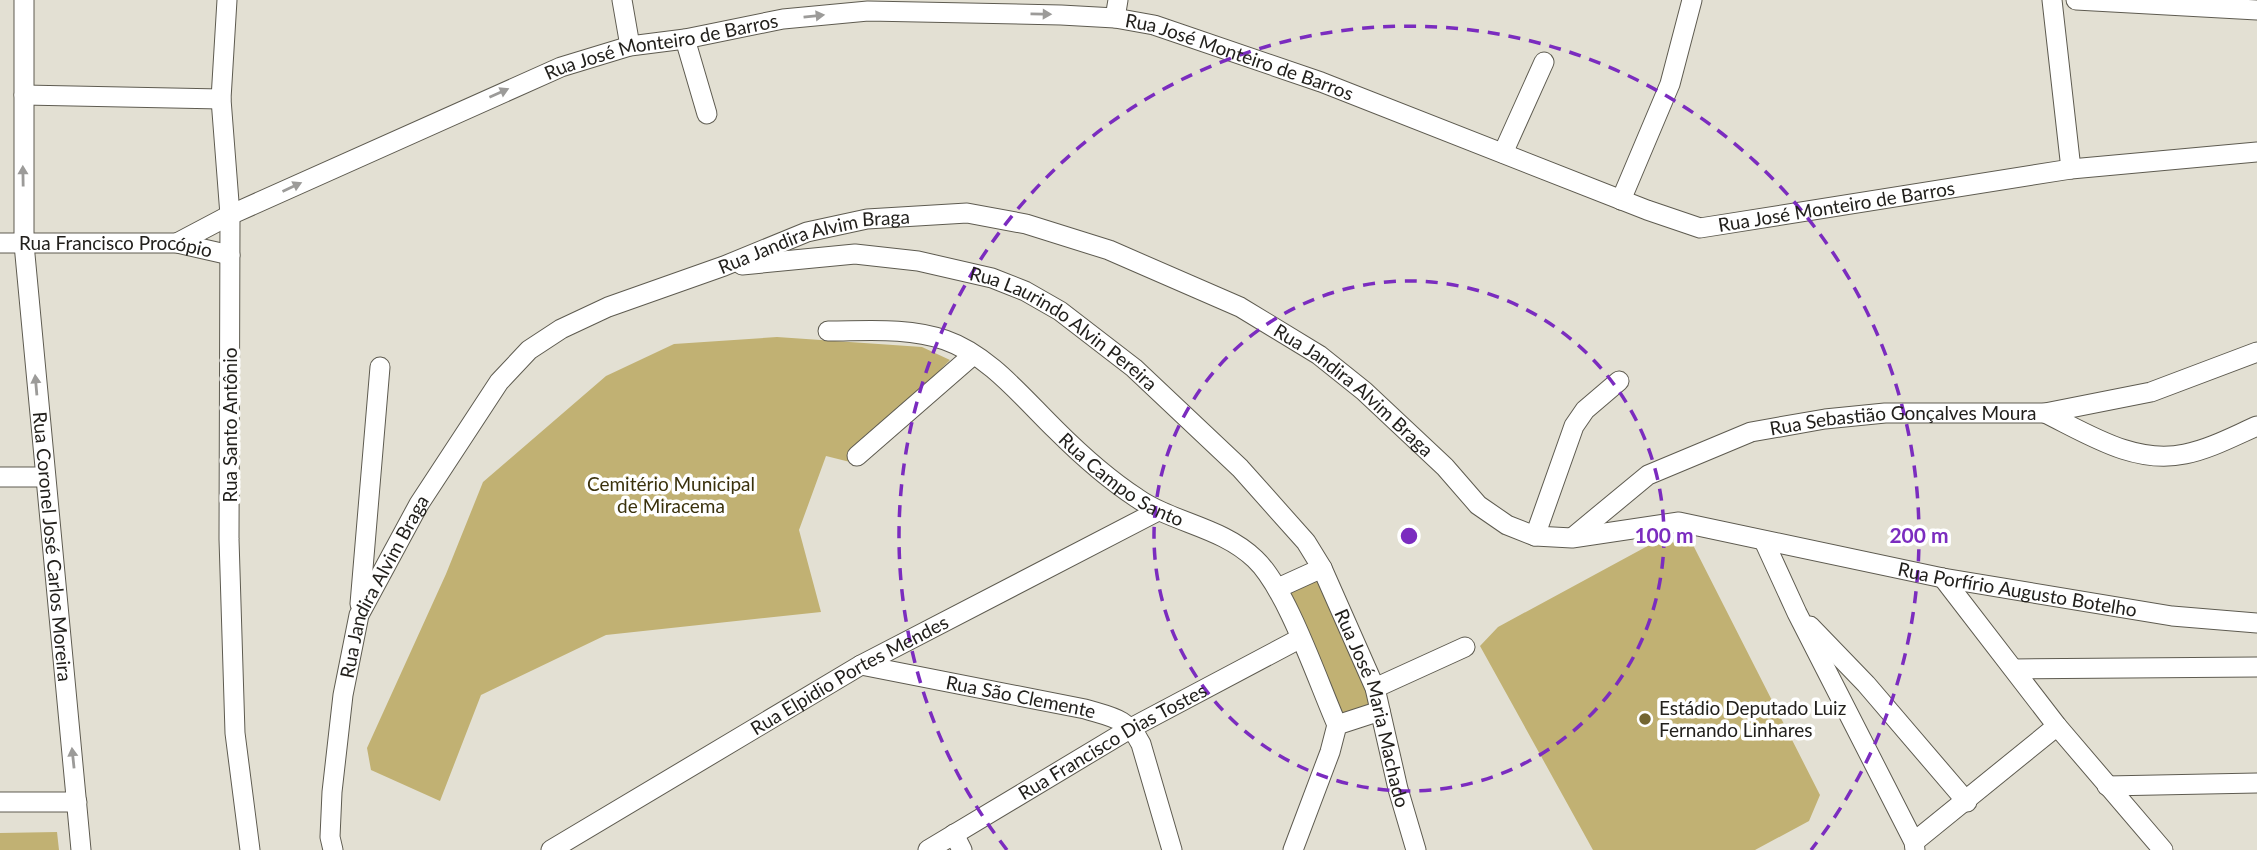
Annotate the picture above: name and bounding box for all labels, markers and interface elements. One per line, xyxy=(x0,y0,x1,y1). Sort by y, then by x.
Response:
street label: Rua José Monteiro de Barros xyxy=(540,8,780,84)
one-way arrow xyxy=(1030,8,1052,20)
street label: Rua José Monteiro de Barros xyxy=(1124,8,1357,105)
one-way arrow xyxy=(803,10,825,21)
one-way arrow xyxy=(489,87,510,98)
one-way arrow xyxy=(17,165,29,187)
street label: Rua José Monteiro de Barros xyxy=(1716,176,1956,236)
one-way arrow xyxy=(282,181,302,193)
street label: Rua Jandira Alvim Braga xyxy=(715,204,910,278)
street label: Rua Francisco Procópio xyxy=(19,231,215,262)
street label: Rua Laurindo Alvin Pereira xyxy=(968,261,1162,395)
street label: Rua Jandira Alvim Braga xyxy=(1270,318,1438,461)
street label: Rua Santo Antônio xyxy=(218,347,241,503)
one-way arrow xyxy=(30,374,41,396)
street label: Rua Sebastião Gonçalves Moura xyxy=(1768,401,2037,440)
street label: Rua Coronel José Carlos Moreira xyxy=(29,411,77,683)
street label: Rua Campo Santo xyxy=(1054,427,1187,531)
park label: Cemitério Municipal de Miracema xyxy=(587,472,755,517)
street label: Rua Jandira Alvim Braga xyxy=(335,490,433,680)
text: 100 m xyxy=(1634,522,1694,547)
text: 200 m xyxy=(1889,522,1949,547)
centre of rings xyxy=(1397,524,1421,548)
street label: Rua Porfírio Augusto Botelho xyxy=(1896,557,2139,621)
street label: Rua José Maria Machado xyxy=(1330,605,1415,810)
street label: Rua Elpidio Portes Mendes xyxy=(746,610,952,739)
street label: Rua São Clemente xyxy=(944,670,1099,723)
street label: Rua Francisco Dias Tostes xyxy=(1014,678,1210,804)
place label: Estádio Deputado Luiz Fernando Linhares xyxy=(1659,696,1846,741)
marker: Estádio Deputado Luiz Fernando Linhares xyxy=(1637,711,1653,727)
one-way arrow xyxy=(67,746,78,768)

